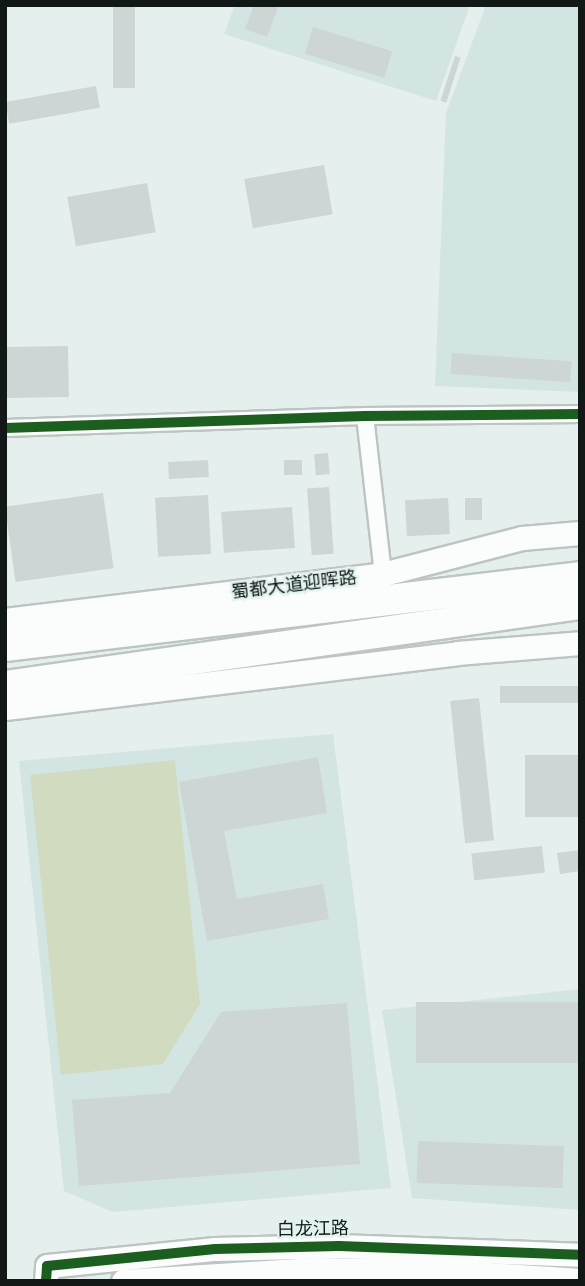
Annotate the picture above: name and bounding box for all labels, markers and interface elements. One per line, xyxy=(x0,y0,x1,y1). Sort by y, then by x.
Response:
street label: 蜀都大道迎晖路 xyxy=(230,567,358,603)
street label: 白龙江路 xyxy=(277,1218,349,1240)

